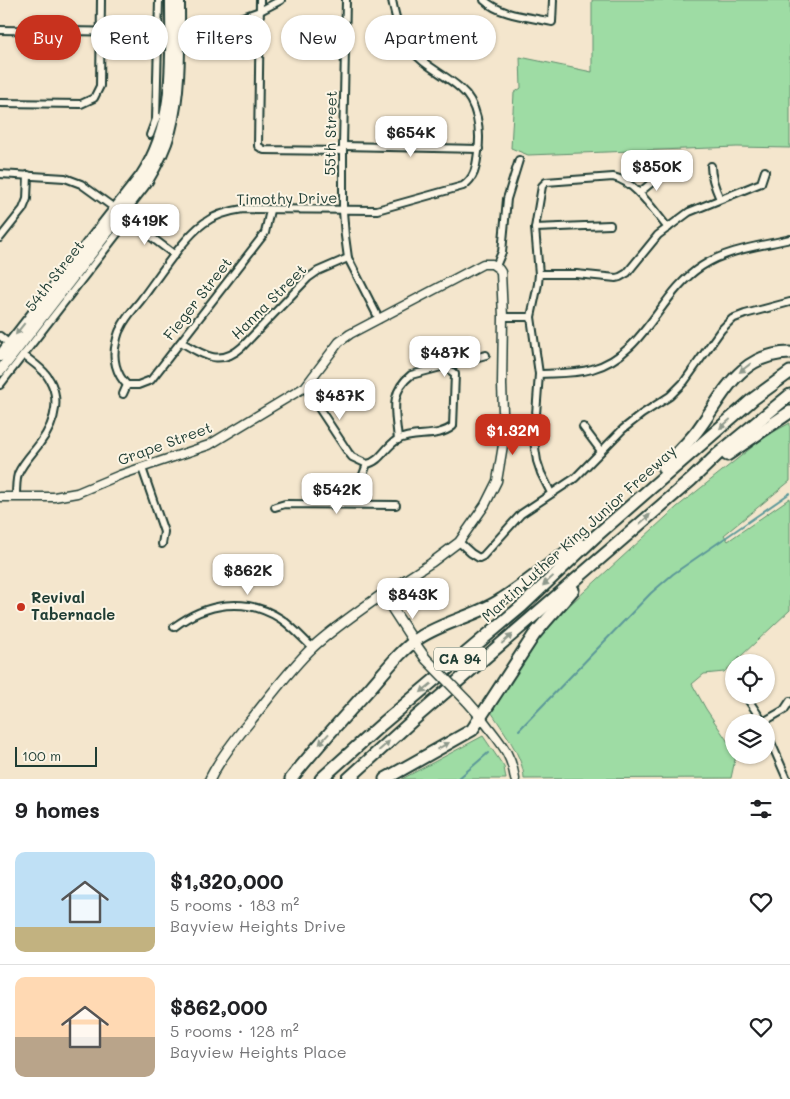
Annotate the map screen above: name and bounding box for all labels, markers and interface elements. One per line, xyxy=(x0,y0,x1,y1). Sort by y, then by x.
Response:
chip: Buy xyxy=(15,15,81,60)
chip: Rent xyxy=(91,15,168,60)
chip: Filters xyxy=(178,15,271,60)
chip: New xyxy=(281,15,355,60)
chip: Apartment xyxy=(365,15,496,60)
street label: 55th Street xyxy=(319,90,341,176)
pin: $654K xyxy=(376,116,446,158)
text: $654K xyxy=(386,121,436,142)
pin: $850K xyxy=(622,150,692,192)
text: $850K xyxy=(632,155,682,176)
street label: Timothy Drive xyxy=(236,187,338,209)
pin: $419K xyxy=(110,204,180,246)
text: $419K xyxy=(121,209,169,230)
street label: 54th Street xyxy=(20,236,88,315)
street label: Fieger Street xyxy=(158,253,236,344)
street label: Hanna Street xyxy=(226,259,310,343)
one-way arrow xyxy=(15,322,26,335)
pin: $487K xyxy=(410,336,480,378)
text: $487K xyxy=(420,341,470,362)
one-way arrow xyxy=(739,363,752,374)
pin: $487K xyxy=(305,378,375,421)
text: $487K xyxy=(315,384,365,405)
pin: $1.32M xyxy=(472,414,554,456)
street label: Grape Street xyxy=(115,417,215,469)
one-way arrow xyxy=(719,418,731,430)
text: $1.32M xyxy=(486,419,540,440)
street label: Martin Luther King Junior Freeway xyxy=(477,440,680,626)
pin: $542K xyxy=(302,472,372,515)
text: $542K xyxy=(313,478,361,499)
one-way arrow xyxy=(638,513,651,524)
pin: $862K xyxy=(213,554,283,596)
text: $862K xyxy=(224,559,272,580)
one-way arrow xyxy=(543,575,555,587)
pin: $843K xyxy=(378,578,448,620)
text: $843K xyxy=(388,583,438,604)
place label: Revival Tabernacle xyxy=(31,587,115,624)
marker: Revival Tabernacle xyxy=(15,601,27,613)
one-way arrow xyxy=(500,634,513,645)
road number: CA 94 xyxy=(434,648,486,671)
map controls xyxy=(725,654,775,764)
button: locate xyxy=(725,654,775,704)
one-way arrow xyxy=(419,682,432,693)
button: layers xyxy=(725,714,775,764)
one-way arrow xyxy=(318,733,330,745)
one-way arrow xyxy=(378,740,390,752)
one-way arrow xyxy=(436,742,450,751)
scale bar xyxy=(15,744,98,767)
text: 100 m xyxy=(22,746,61,765)
icon: filters xyxy=(747,795,775,823)
text: 9 homes xyxy=(15,796,100,823)
text: $1,320,000 xyxy=(170,867,284,894)
icon: home xyxy=(55,872,115,932)
icon: heart xyxy=(747,888,775,916)
text: 5 rooms · 183 m² xyxy=(170,894,299,915)
text: Bayview Heights Drive xyxy=(170,915,346,936)
text: $862,000 xyxy=(170,993,267,1020)
icon: home xyxy=(55,997,115,1057)
icon: heart xyxy=(747,1013,775,1041)
text: 5 rooms · 128 m² xyxy=(170,1020,299,1041)
text: Bayview Heights Place xyxy=(170,1041,347,1062)

